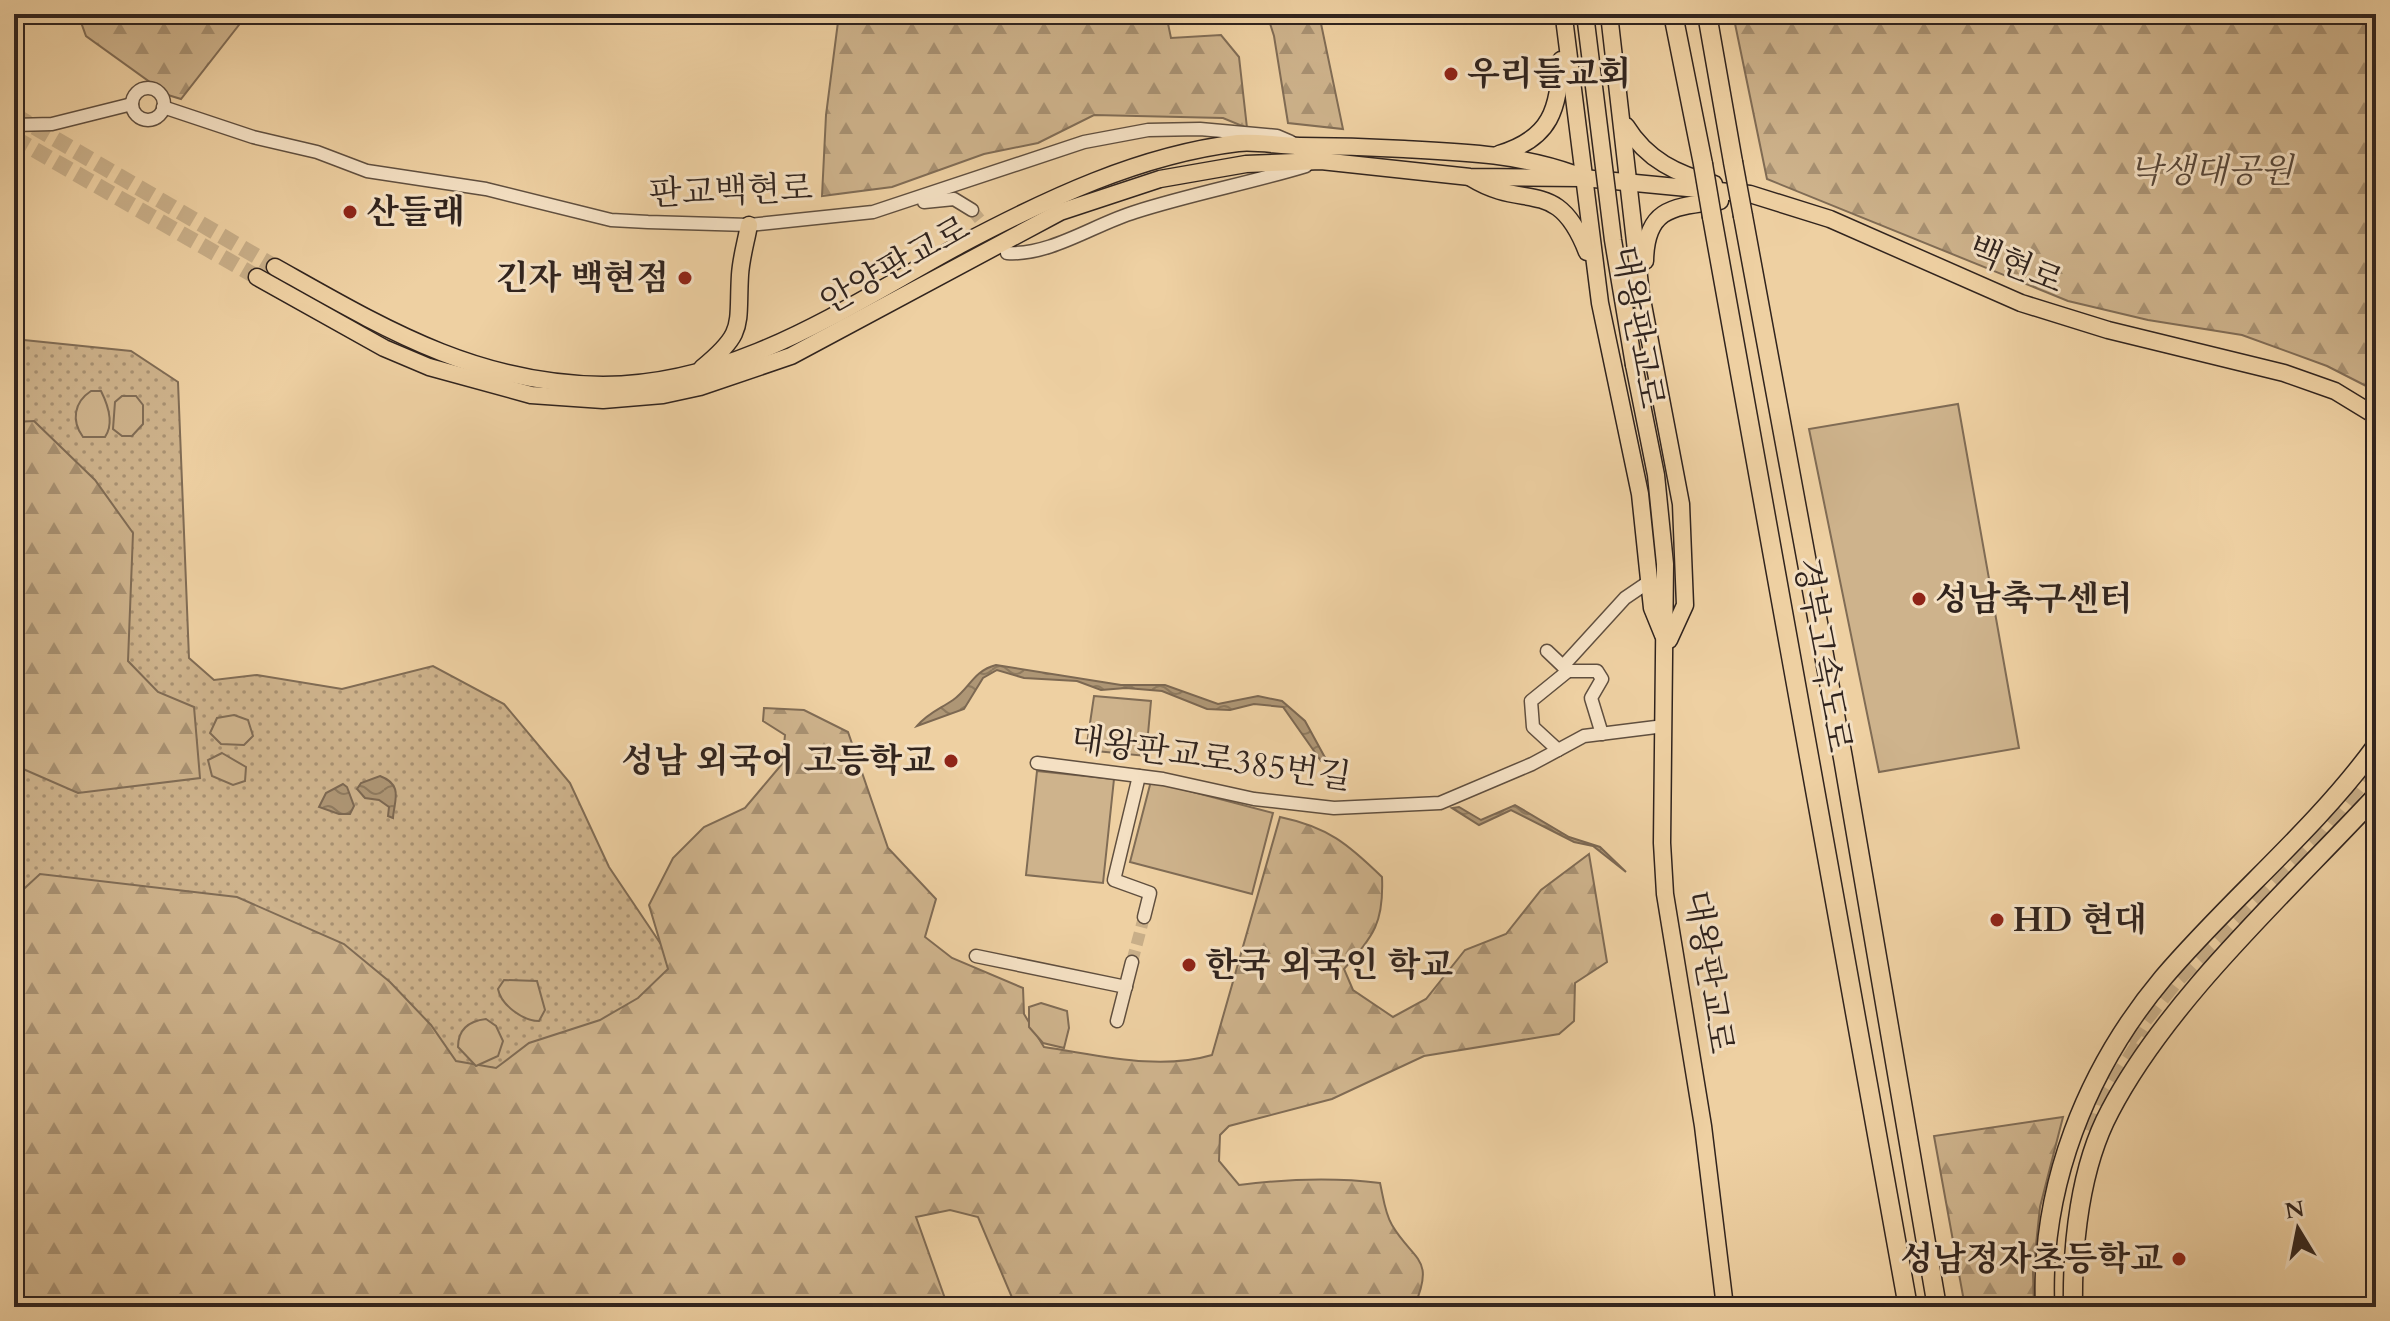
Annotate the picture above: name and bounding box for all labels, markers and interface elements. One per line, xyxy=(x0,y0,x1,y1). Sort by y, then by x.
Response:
place label: 우리들교회 xyxy=(1467,51,1631,97)
marker: 우리들교회 xyxy=(1442,65,1460,83)
park label: 낙생대공원 xyxy=(2129,148,2295,194)
street label: 판교백현로 xyxy=(648,165,814,217)
place label: 산들래 xyxy=(366,189,465,235)
marker: 산들래 xyxy=(341,203,359,221)
street label: 안양판교로 xyxy=(812,205,978,325)
street label: 백현로 xyxy=(1962,225,2070,305)
street label: 대왕판교로 xyxy=(1601,242,1675,412)
place label: 긴자 백현점 xyxy=(496,255,669,301)
marker: 긴자 백현점 xyxy=(676,269,694,287)
street label: 경부고속도로 xyxy=(1783,554,1863,756)
place label: 성남축구센터 xyxy=(1935,576,2132,622)
marker: 성남축구센터 xyxy=(1910,590,1928,608)
street label: 대왕판교로385번길 xyxy=(1068,716,1354,800)
place label: 성남 외국어 고등학교 xyxy=(621,738,935,784)
marker: 성남 외국어 고등학교 xyxy=(942,752,960,770)
street label: 대왕판교로 xyxy=(1673,887,1745,1057)
place label: HD 현대 xyxy=(2013,897,2147,943)
marker: HD 현대 xyxy=(1988,911,2006,929)
place label: 한국 외국인 학교 xyxy=(1205,942,1453,988)
marker: 한국 외국인 학교 xyxy=(1180,956,1198,974)
north arrow xyxy=(2258,1189,2338,1269)
text: N xyxy=(2283,1194,2307,1227)
place label: 성남정자초등학교 xyxy=(1900,1236,2163,1282)
marker: 성남정자초등학교 xyxy=(2170,1250,2188,1268)

